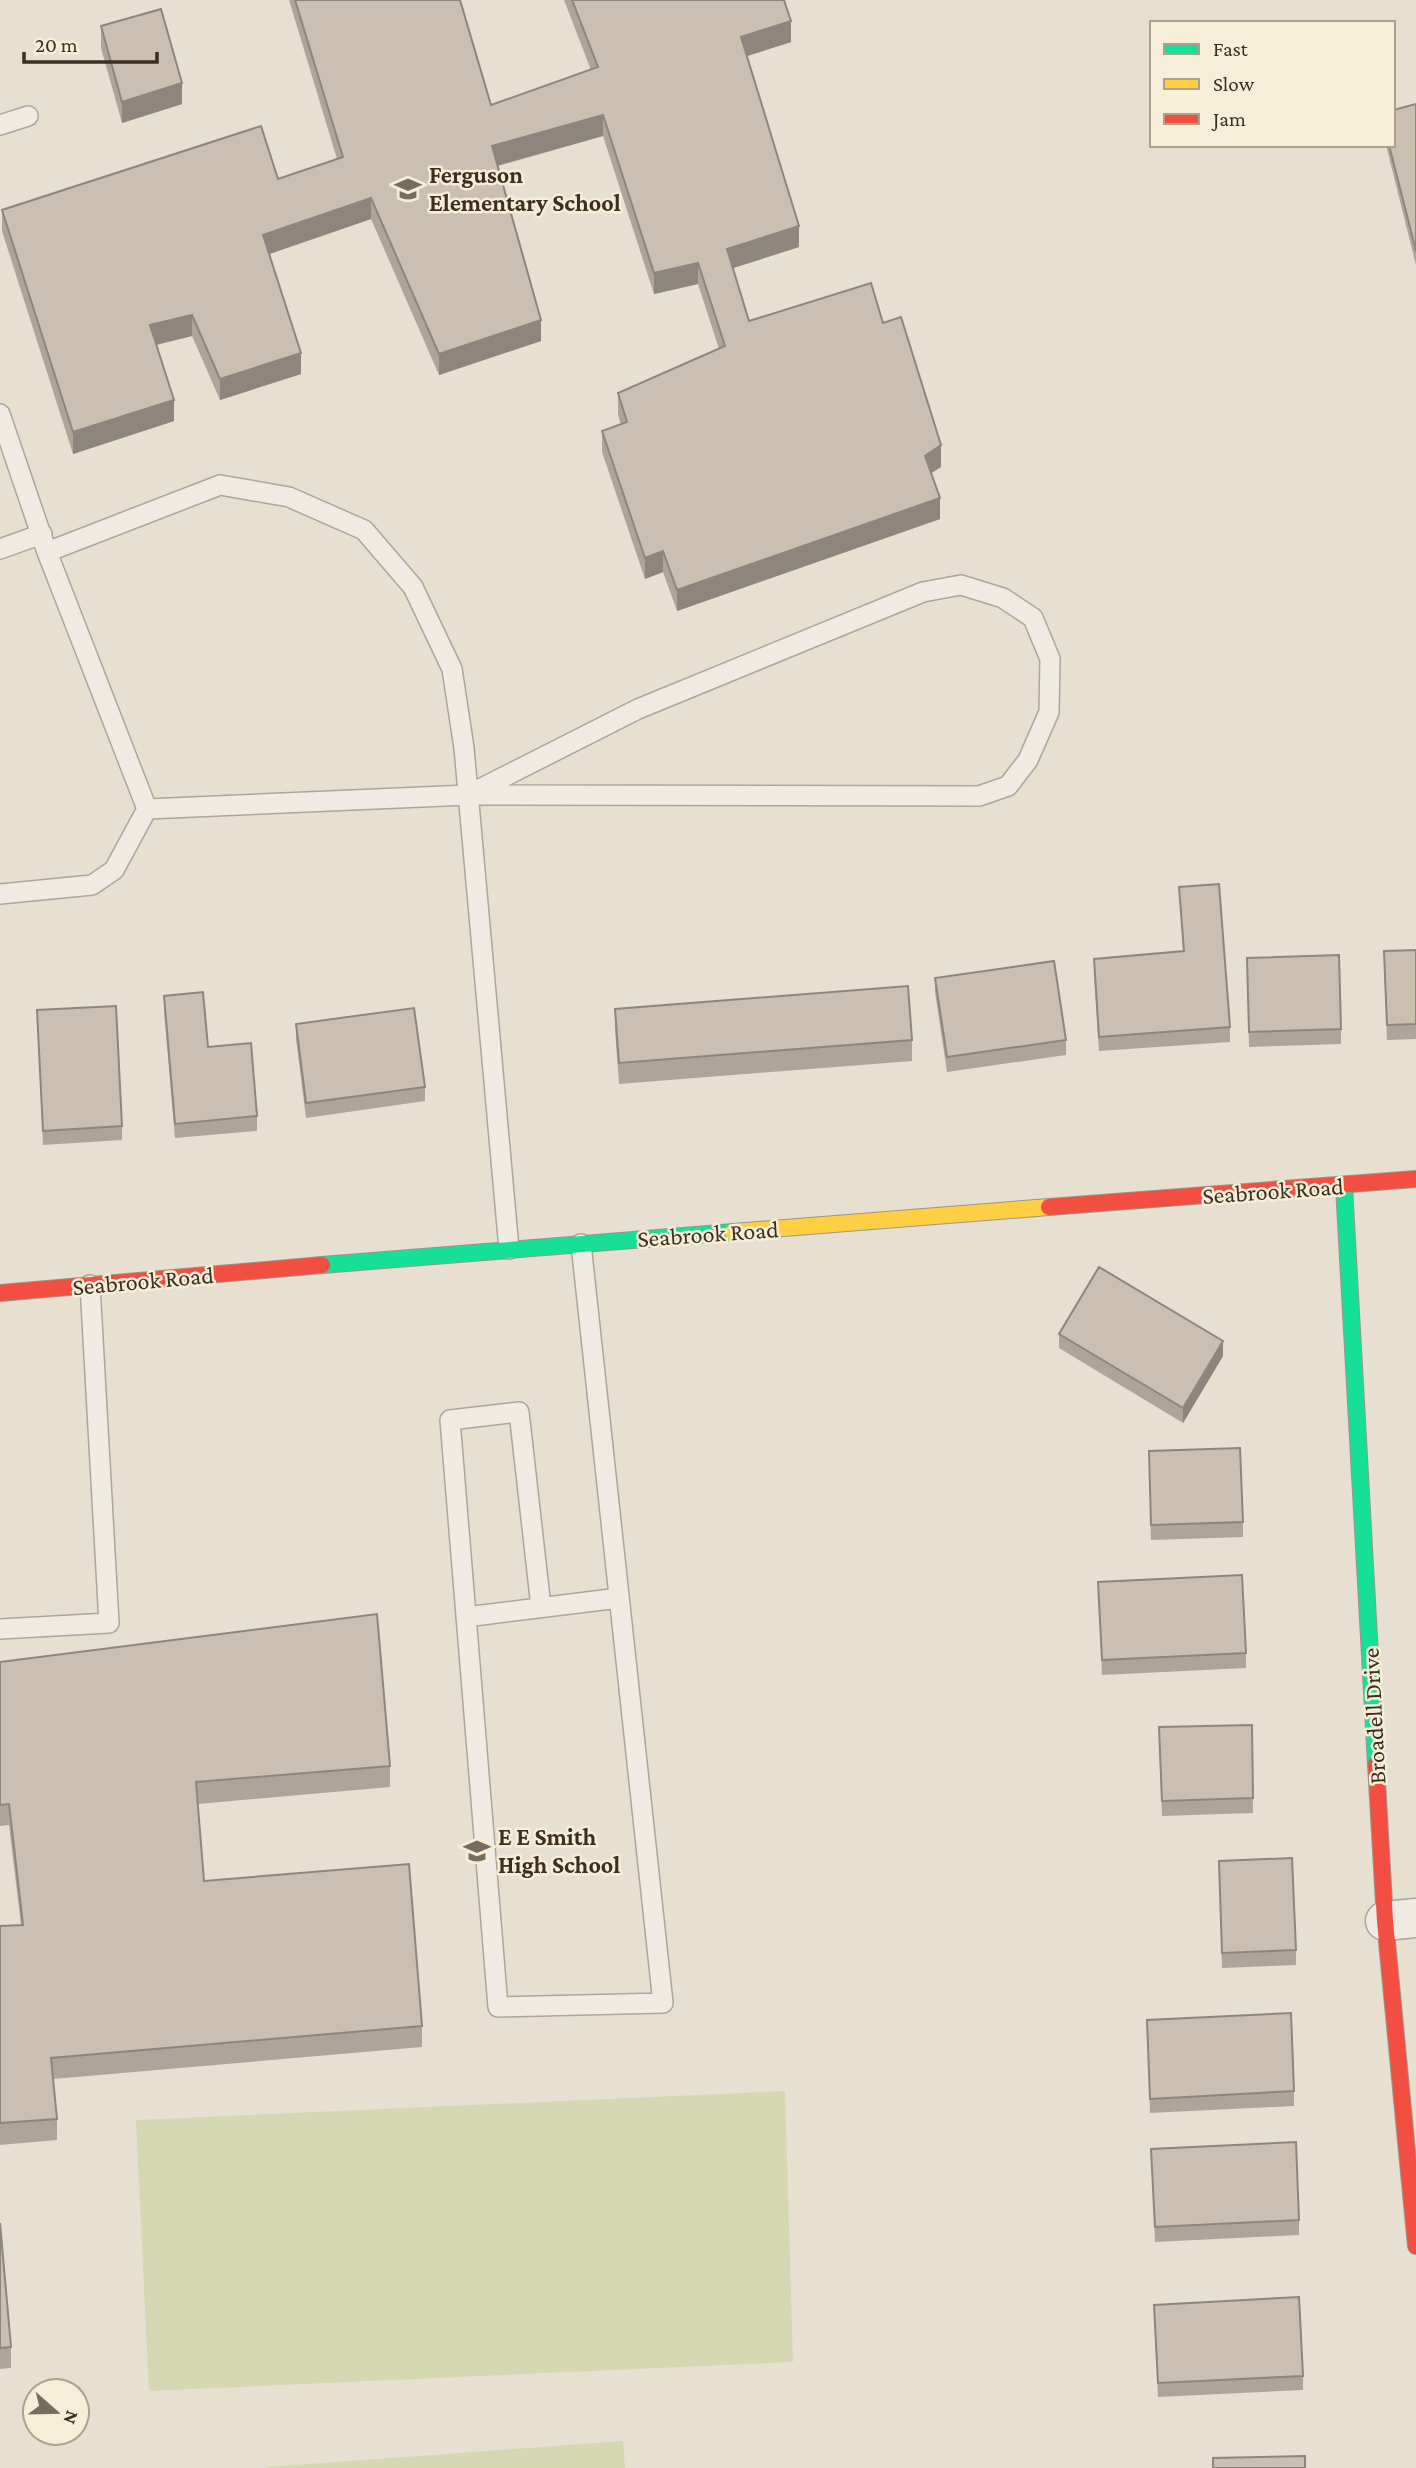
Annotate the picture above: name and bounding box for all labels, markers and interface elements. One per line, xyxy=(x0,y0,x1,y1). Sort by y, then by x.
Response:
scale bar xyxy=(24,21,158,65)
legend xyxy=(1150,21,1395,147)
text: 20 m xyxy=(35,33,78,57)
text: Fast xyxy=(1213,37,1249,61)
text: Slow xyxy=(1213,72,1255,96)
text: Jam xyxy=(1211,107,1246,131)
place label: Ferguson Elementary School xyxy=(429,161,621,216)
school or university icon: Ferguson Elementary School xyxy=(393,174,423,204)
street label: Seabrook Road xyxy=(1201,1172,1345,1209)
street label: Seabrook Road xyxy=(636,1215,780,1252)
street label: Seabrook Road xyxy=(71,1261,215,1300)
street label: Broadell Drive xyxy=(1356,1647,1391,1785)
place label: E E Smith High School xyxy=(498,1823,620,1878)
school or university icon: E E Smith High School xyxy=(462,1836,492,1866)
north arrow xyxy=(21,2377,91,2447)
text: N xyxy=(59,2408,84,2427)

